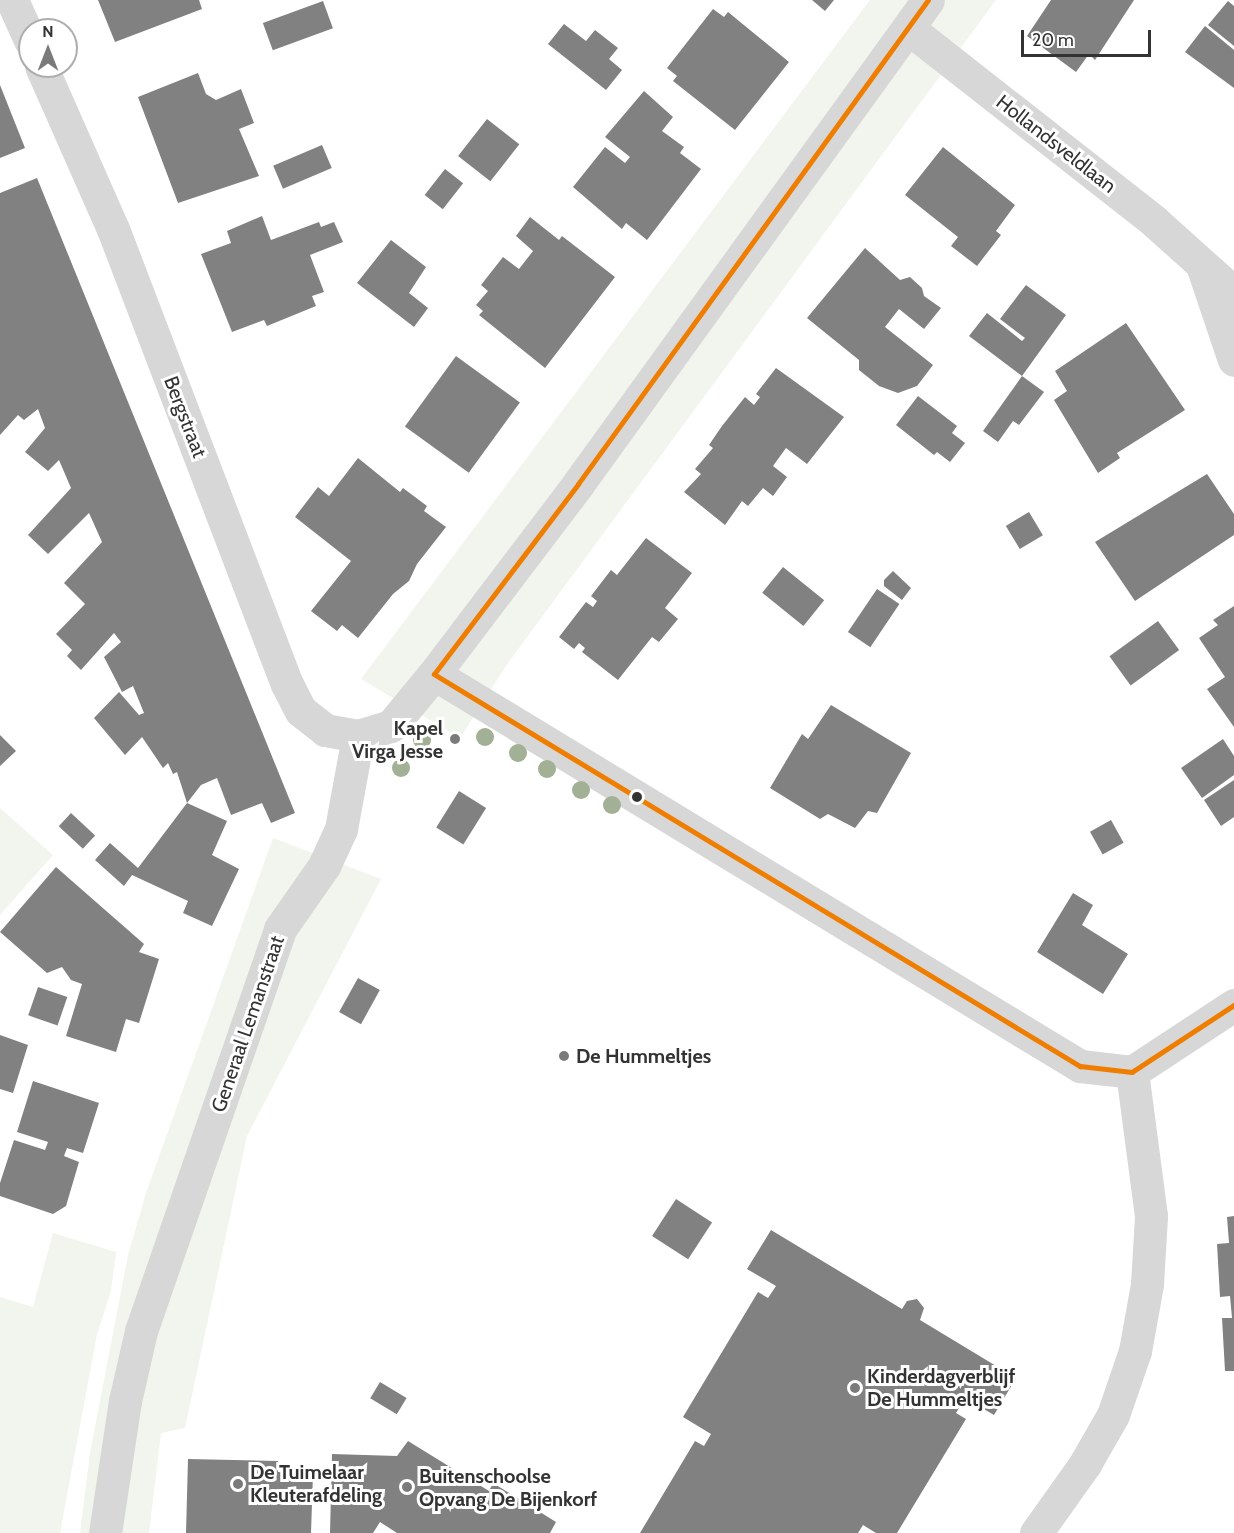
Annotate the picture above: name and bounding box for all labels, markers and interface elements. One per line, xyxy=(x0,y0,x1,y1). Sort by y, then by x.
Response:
north arrow xyxy=(18,18,78,78)
scale bar xyxy=(1024,18,1154,56)
text: N xyxy=(42,22,54,41)
text: 20 m xyxy=(1032,29,1074,51)
street label: Hollandsveldlaan xyxy=(991,90,1121,198)
street label: Bergstraat xyxy=(159,373,211,461)
place label: Kapel Virga Jesse xyxy=(352,716,443,763)
marker: Kapel Virga Jesse xyxy=(448,732,462,746)
unlabelled marker xyxy=(631,791,643,803)
street label: Generaal Lemanstraat xyxy=(207,933,289,1115)
place label: De Hummeltjes xyxy=(576,1044,711,1068)
marker: De Hummeltjes xyxy=(557,1049,571,1063)
place label: Kinderdagverblijf De Hummeltjes xyxy=(867,1364,1015,1411)
marker: Kinderdagverblijf De Hummeltjes xyxy=(848,1381,862,1395)
place label: De Tuimelaar Kleuterafdeling xyxy=(250,1460,382,1507)
place label: Buitenschoolse Opvang De Bijenkorf xyxy=(419,1464,597,1511)
marker: De Tuimelaar Kleuterafdeling xyxy=(231,1477,245,1491)
marker: Buitenschoolse Opvang De Bijenkorf xyxy=(400,1480,414,1494)

